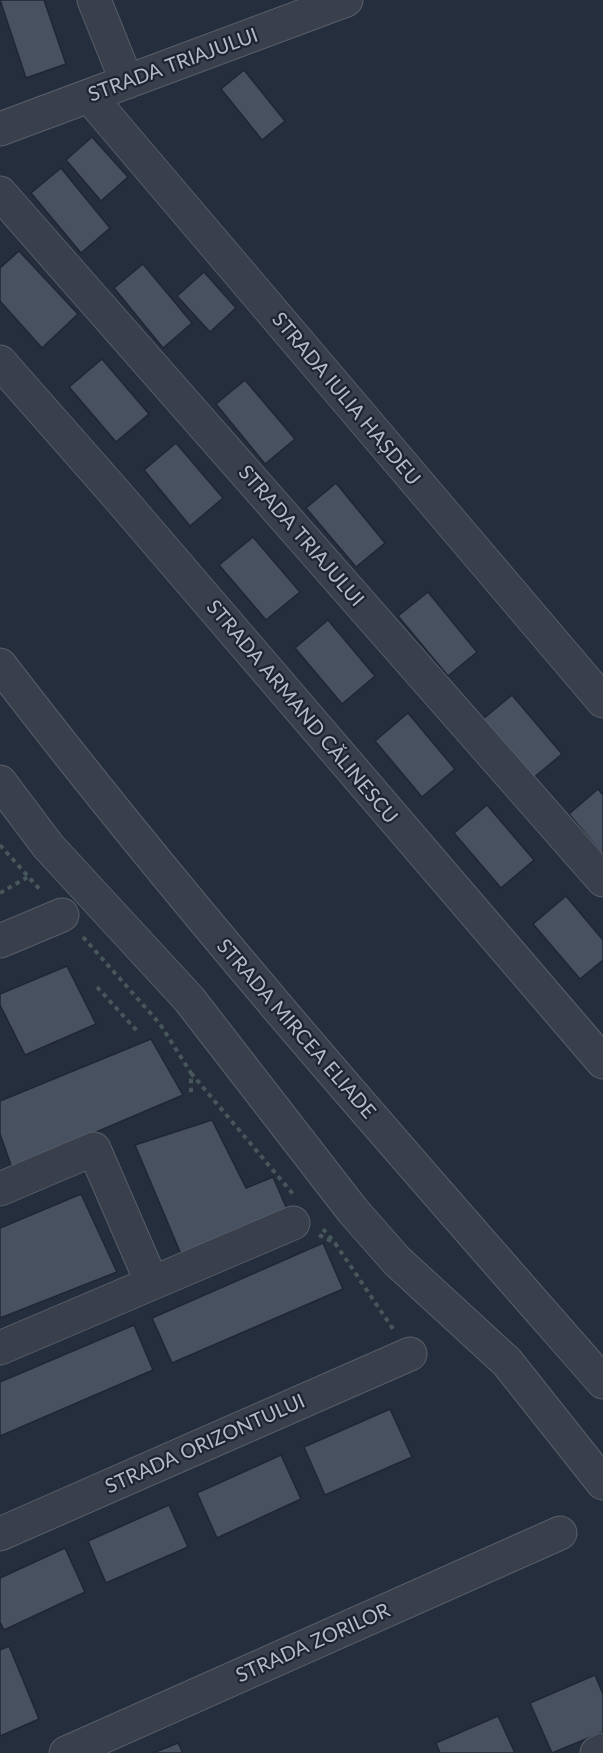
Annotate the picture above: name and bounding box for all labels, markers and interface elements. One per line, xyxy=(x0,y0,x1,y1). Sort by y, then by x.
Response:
street label: STRADA TRIAJULUI xyxy=(85,23,261,107)
street label: STRADA IULIA HAȘDEU xyxy=(267,308,425,490)
street label: STRADA TRIAJULUI xyxy=(233,461,369,611)
street label: STRADA ARMAND CĂLINESCU xyxy=(201,595,403,829)
street label: STRADA MIRCEA ELIADE xyxy=(211,934,381,1124)
street label: STRADA ORIZONTULUI xyxy=(101,1389,309,1499)
street label: STRADA ZORILOR xyxy=(232,1598,394,1688)

